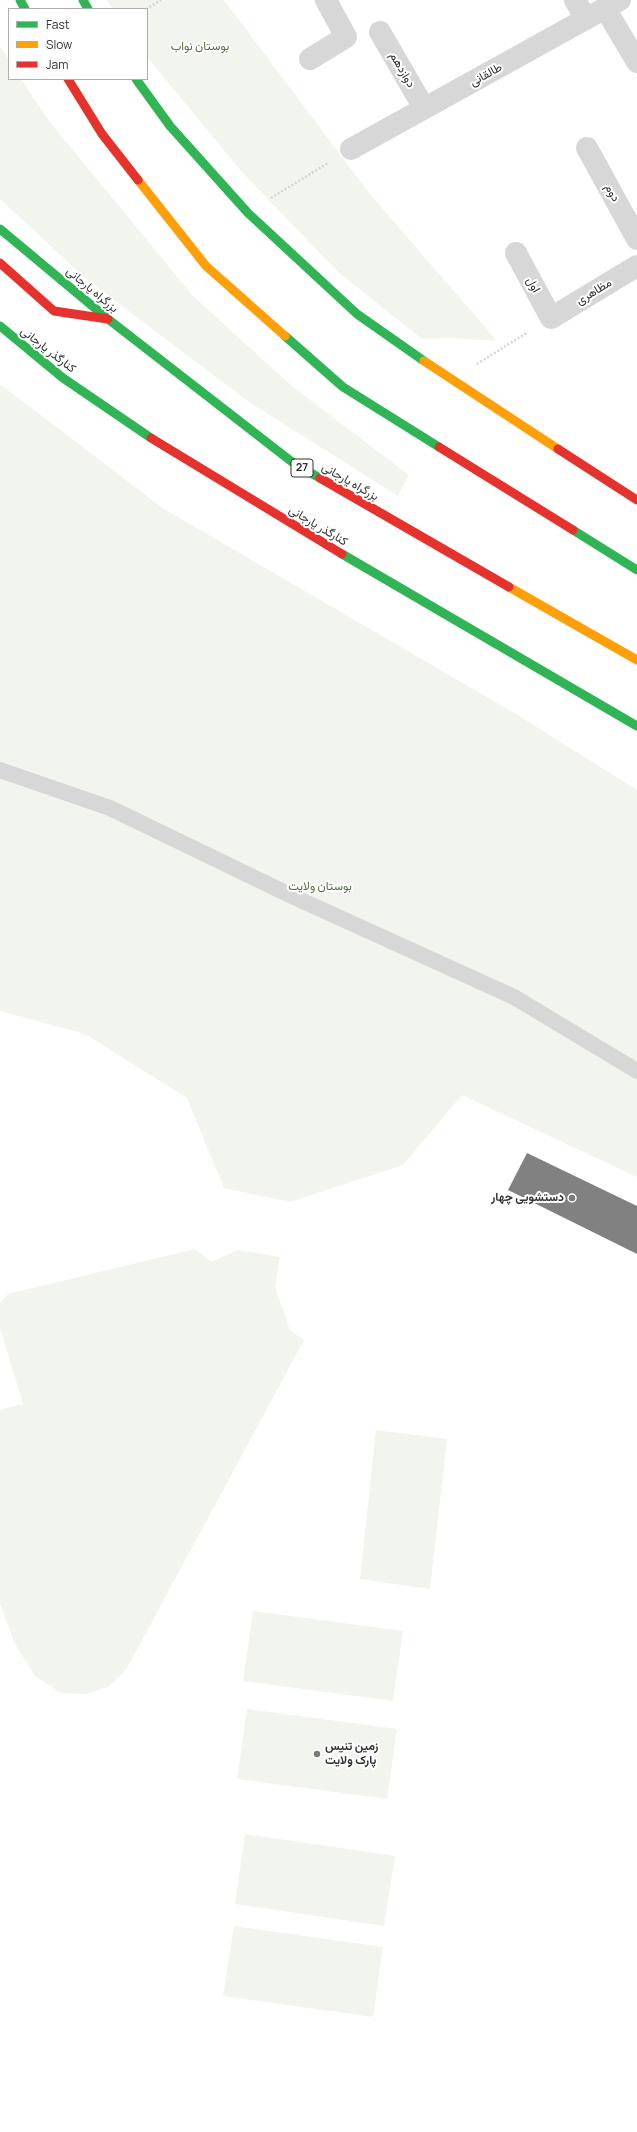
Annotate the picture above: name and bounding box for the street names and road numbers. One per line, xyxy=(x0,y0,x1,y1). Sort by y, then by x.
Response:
street label: دوازدهم xyxy=(386,50,418,90)
street label: طالقانی xyxy=(467,60,505,90)
street label: دوم xyxy=(601,182,623,204)
street label: بزرگراه یارجانی xyxy=(63,264,121,316)
street label: اول xyxy=(523,275,543,295)
street label: مظاهری xyxy=(574,276,614,308)
street label: کنارگذر یارجانی xyxy=(18,324,78,376)
road number: 27 xyxy=(291,459,313,477)
street label: بزرگراه یارجانی xyxy=(319,460,381,504)
street label: کنارگذر یارجانی xyxy=(286,503,350,549)

